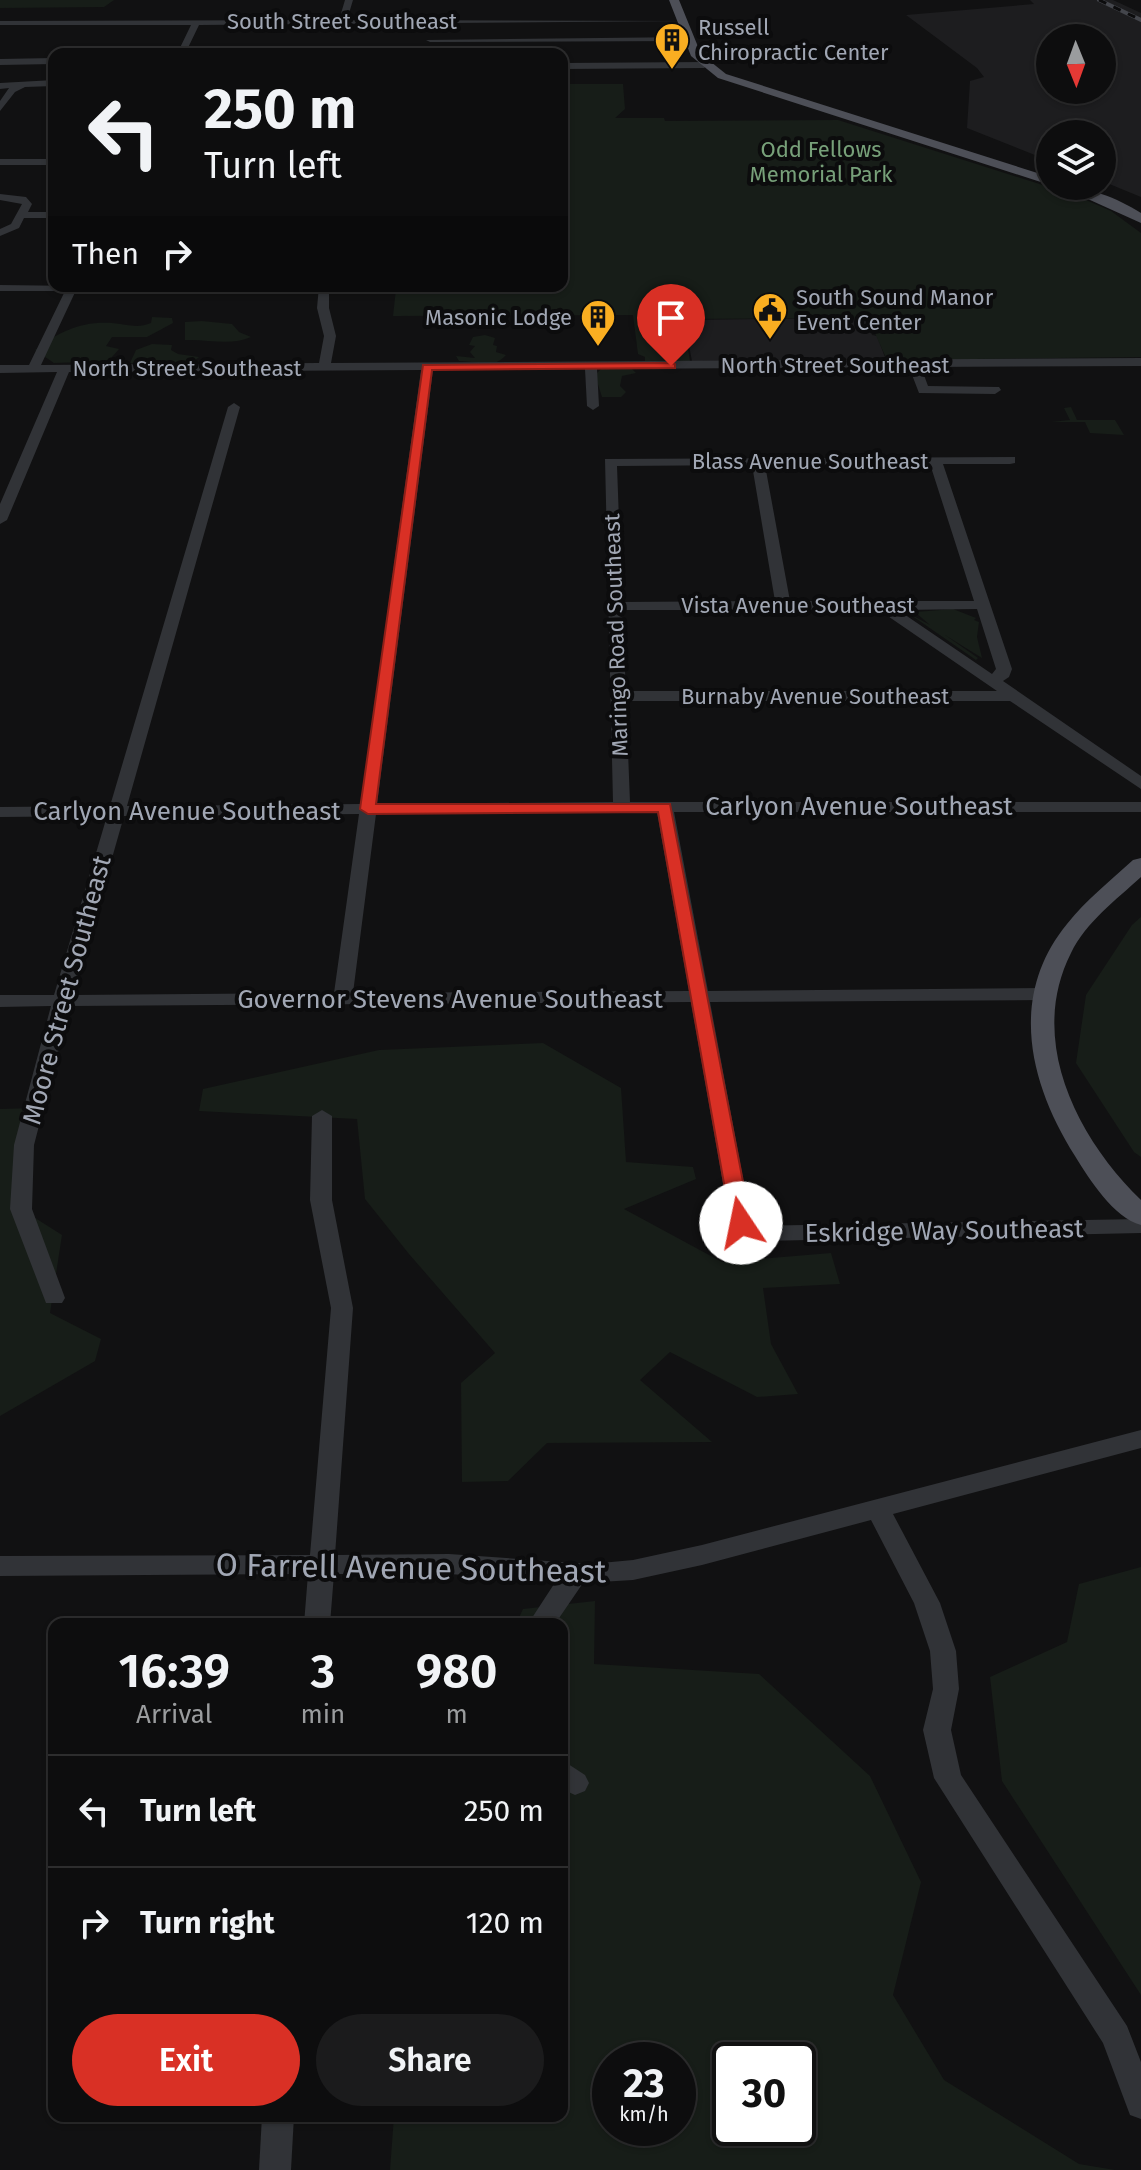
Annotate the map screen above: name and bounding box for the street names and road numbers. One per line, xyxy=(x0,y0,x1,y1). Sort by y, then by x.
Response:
street label: South Street Southeast xyxy=(227,8,457,35)
street label: North Street Southeast xyxy=(721,352,949,379)
street label: North Street Southeast xyxy=(73,355,301,382)
street label: Blass Avenue Southeast xyxy=(692,448,928,475)
street label: Maringo Road Southeast xyxy=(598,513,634,757)
street label: Vista Avenue Southeast xyxy=(681,592,915,619)
street label: Burnaby Avenue Southeast xyxy=(681,683,949,710)
street label: Carlyon Avenue Southeast xyxy=(705,791,1013,822)
street label: Carlyon Avenue Southeast xyxy=(33,796,341,827)
street label: Moore Street Southeast xyxy=(16,852,118,1128)
street label: Governor Stevens Avenue Southeast xyxy=(237,984,663,1015)
street label: Eskridge Way Southeast xyxy=(804,1213,1084,1249)
street label: O Farrell Avenue Southeast xyxy=(215,1546,607,1590)

